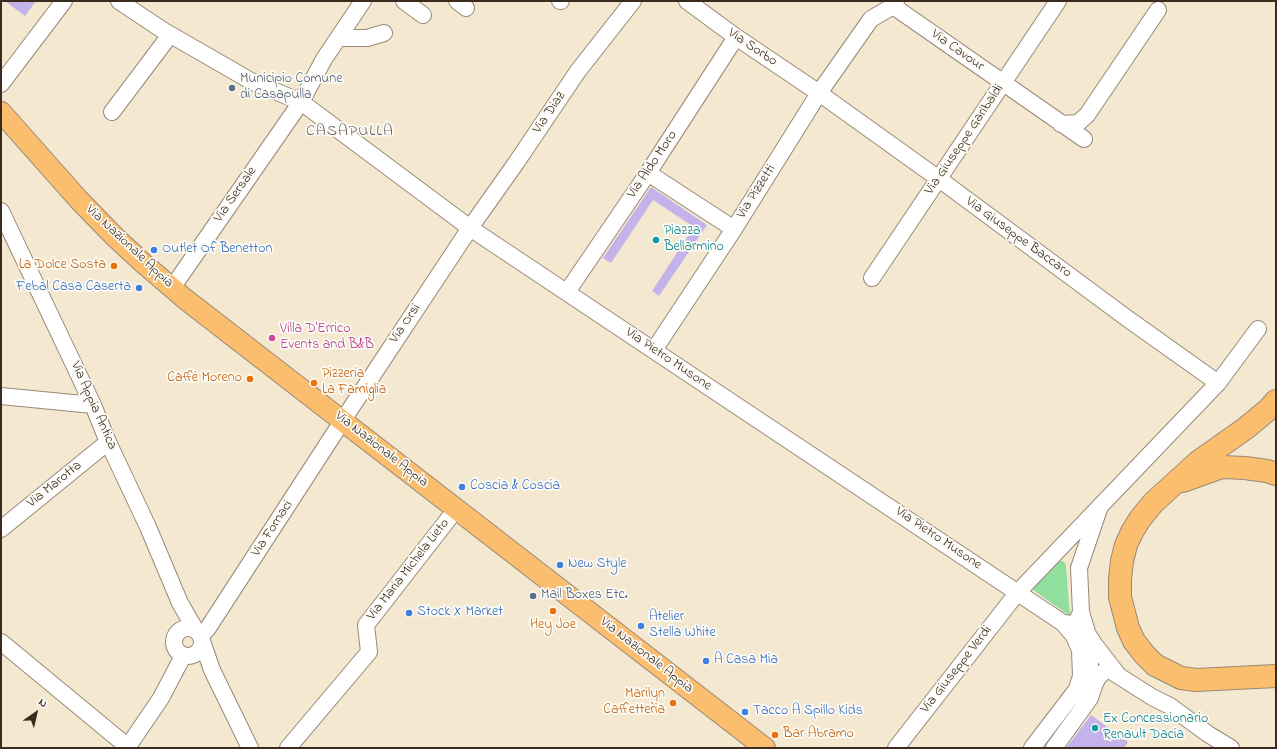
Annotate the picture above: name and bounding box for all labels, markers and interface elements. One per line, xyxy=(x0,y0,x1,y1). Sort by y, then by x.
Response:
street label: Via Sorbo xyxy=(724,25,780,71)
street label: Via Cavour xyxy=(927,27,987,75)
place label: Municipio Comune di Casapulla xyxy=(240,72,343,104)
street label: Via Giuseppe Garibaldi xyxy=(922,82,1008,198)
marker: Municipio Comune di Casapulla xyxy=(227,83,237,93)
street label: Via Diaz xyxy=(530,89,570,137)
district label: CASAPULLA xyxy=(306,122,394,142)
street label: Via Aldo Moro xyxy=(624,128,682,202)
street label: Via Pizzetti xyxy=(734,162,780,222)
street label: Via Sersale xyxy=(211,164,261,226)
street label: Via Giuseppe Baccaro xyxy=(962,194,1074,282)
street label: Via Nazionale Appia xyxy=(82,202,176,292)
place label: Piazza Bellarmino xyxy=(664,224,724,256)
marker: Piazza Bellarmino xyxy=(651,235,661,245)
place label: Outlet Of Benetton xyxy=(162,242,272,258)
marker: Outlet Of Benetton xyxy=(149,245,159,255)
place label: La Dolce Sosta xyxy=(19,258,106,274)
marker: La Dolce Sosta xyxy=(109,261,119,271)
place label: Febal Casa Caserta xyxy=(16,280,131,296)
marker: Febal Casa Caserta xyxy=(134,283,144,293)
street label: Via Orsi xyxy=(387,301,425,347)
place label: Villa D'Errico Events and B&B xyxy=(280,322,374,354)
street label: Via Pietro Musone xyxy=(622,325,714,395)
marker: Villa D'Errico Events and B&B xyxy=(267,333,277,343)
street label: Via Appia Antica xyxy=(66,359,120,453)
place label: Pizzeria La Famiglia xyxy=(322,367,386,400)
place label: Caffè Moreno xyxy=(167,371,242,387)
marker: Caffè Moreno xyxy=(245,374,255,384)
marker: Pizzeria La Famiglia xyxy=(309,378,319,388)
street label: Via Nazionale Appia xyxy=(331,408,431,492)
street label: Via Marotta xyxy=(24,458,86,512)
place label: Coscia & Coscia xyxy=(470,479,560,495)
marker: Coscia & Coscia xyxy=(457,482,467,492)
street label: Via Fornaci xyxy=(249,498,297,560)
street label: Via Pietro Musone xyxy=(892,504,984,574)
street label: Via Maria Michela Lieto xyxy=(364,516,454,624)
place label: New Style xyxy=(568,557,627,573)
marker: New Style xyxy=(555,560,565,570)
place label: Mail Boxes Etc. xyxy=(541,588,628,604)
marker: Mail Boxes Etc. xyxy=(528,591,538,601)
place label: Stock X Market xyxy=(417,605,503,621)
marker: Hey Joe xyxy=(548,606,558,616)
marker: Stock X Market xyxy=(404,608,414,618)
place label: Atelier Stella White xyxy=(649,610,716,642)
street label: Via Nazionale Appia xyxy=(596,614,696,698)
place label: Hey Joe xyxy=(530,618,576,634)
marker: Atelier Stella White xyxy=(636,621,646,631)
street label: Via Giuseppe Verdi xyxy=(918,623,996,717)
place label: A Casa Mia xyxy=(714,653,778,669)
marker: A Casa Mia xyxy=(701,656,711,666)
place label: Marilyn Caffetteria xyxy=(603,687,665,720)
north arrow xyxy=(16,693,56,733)
text: N xyxy=(35,694,50,712)
marker: Marilyn Caffetteria xyxy=(668,698,678,708)
place label: Tacco A Spillo Kids xyxy=(753,704,863,720)
marker: Tacco A Spillo Kids xyxy=(740,707,750,717)
place label: Ex Concessionario Renault Dacia xyxy=(1103,712,1208,744)
marker: Ex Concessionario Renault Dacia xyxy=(1090,723,1100,733)
place label: Bar Abramo xyxy=(783,727,854,743)
marker: Bar Abramo xyxy=(770,730,780,740)

